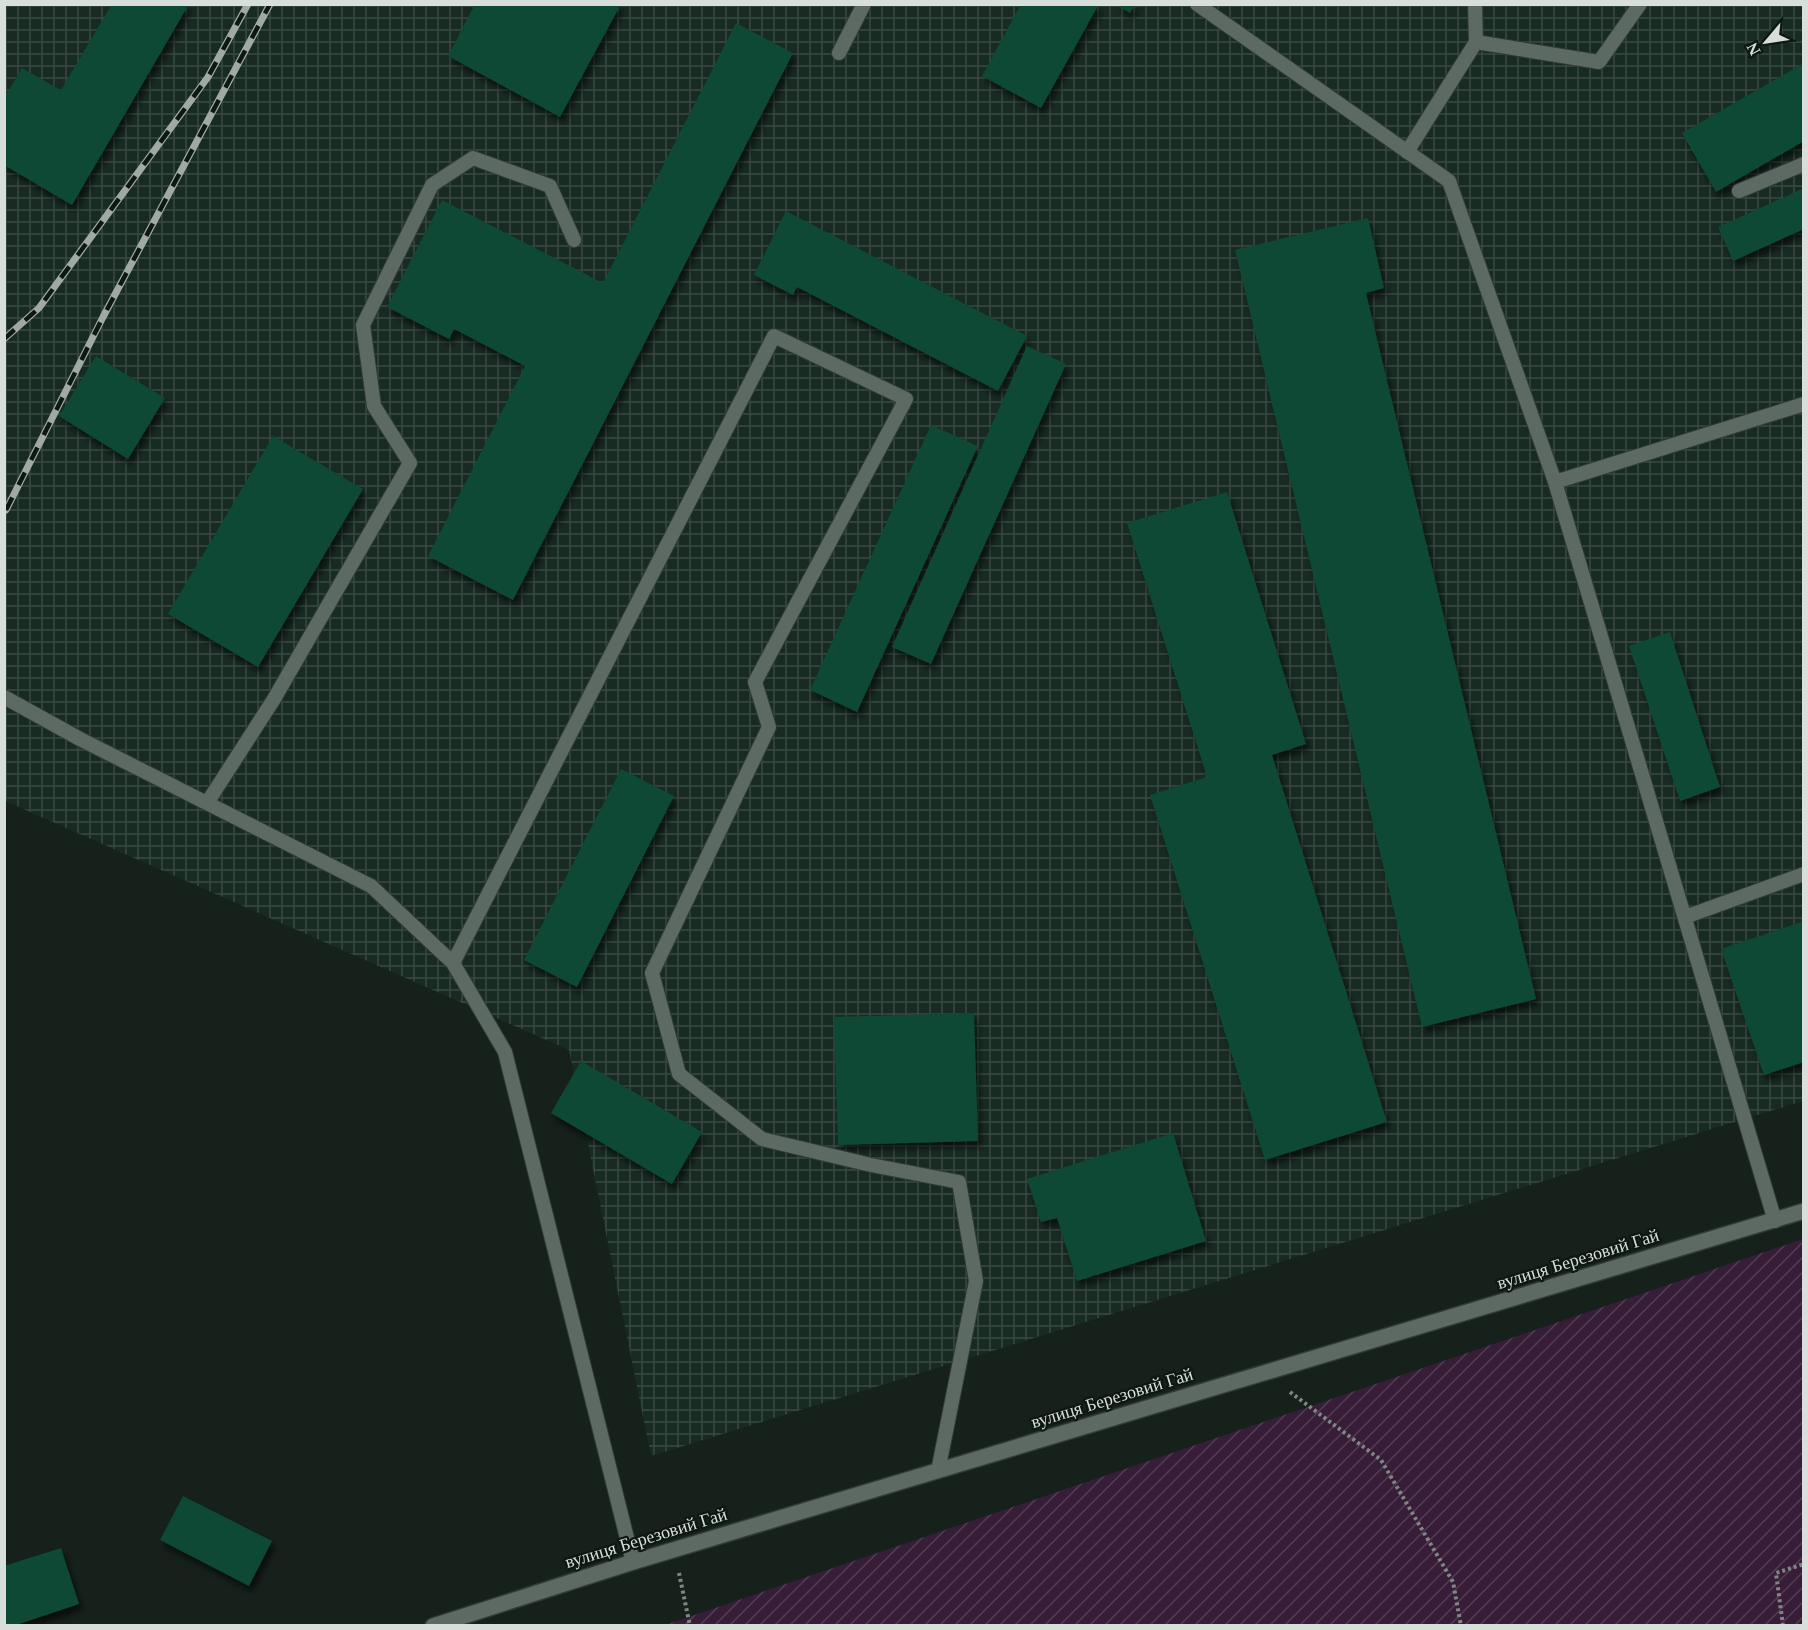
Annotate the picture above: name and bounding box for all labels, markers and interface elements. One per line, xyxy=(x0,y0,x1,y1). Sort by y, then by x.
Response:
north arrow xyxy=(1736,12,1796,72)
text: N xyxy=(1743,39,1764,58)
street label: вулиця Березовий Гай xyxy=(1495,1225,1662,1293)
street label: вулиця Березовий Гай xyxy=(1029,1364,1196,1432)
street label: вулиця Березовий Гай xyxy=(563,1504,730,1572)

